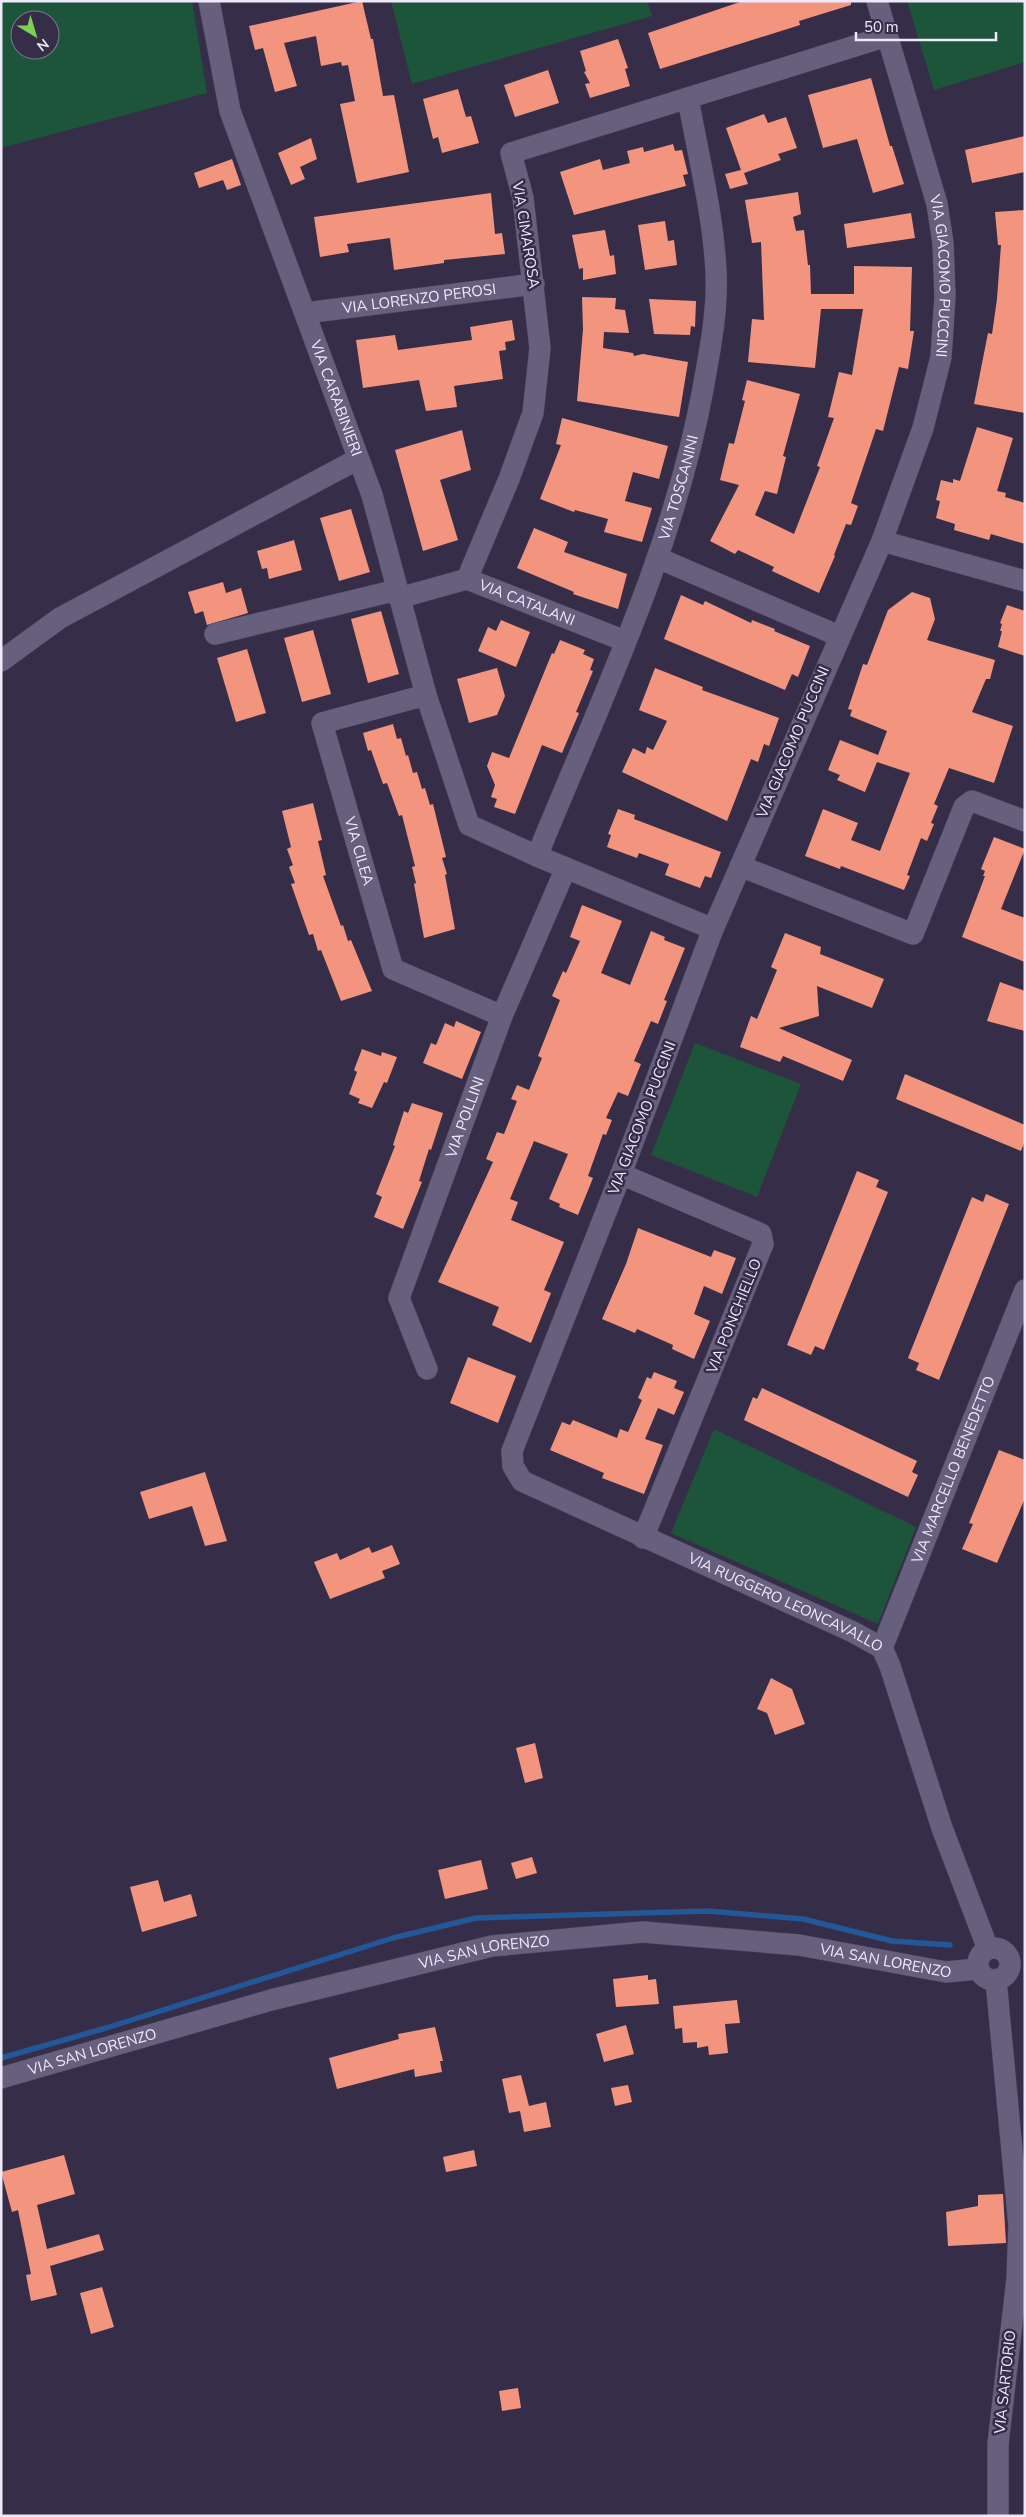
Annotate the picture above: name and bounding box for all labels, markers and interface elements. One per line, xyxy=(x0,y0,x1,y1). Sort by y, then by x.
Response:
north arrow xyxy=(10,10,60,60)
scale bar xyxy=(856,10,996,42)
text: 50 m xyxy=(864,17,899,37)
text: N xyxy=(33,34,53,56)
street label: VIA CIMAROSA xyxy=(507,179,544,290)
street label: VIA GIACOMO PUCCINI xyxy=(925,191,955,358)
street label: VIA LORENZO PEROSI xyxy=(340,279,497,318)
street label: VIA CARABINIERI xyxy=(305,336,367,459)
street label: VIA TOSCANINI xyxy=(654,433,703,544)
street label: VIA CATALANI xyxy=(475,574,578,630)
street label: VIA GIACOMO PUCCINI xyxy=(752,663,834,822)
street label: VIA CILEA xyxy=(339,813,378,888)
street label: VIA GIACOMO PUCCINI xyxy=(603,1038,681,1199)
street label: VIA POLLINI xyxy=(441,1074,489,1161)
street label: VIA PONCHIELLO xyxy=(701,1256,766,1377)
street label: VIA MARCELLO BENEDETTO xyxy=(906,1373,1000,1567)
street label: VIA RUGGERO LEONCAVALLO xyxy=(684,1548,887,1657)
street label: VIA SAN LORENZO xyxy=(416,1931,551,1974)
street label: VIA SAN LORENZO xyxy=(817,1939,953,1983)
street label: VIA SAN LORENZO xyxy=(25,2024,159,2080)
street label: VIA SARTORIO xyxy=(990,2329,1020,2436)

